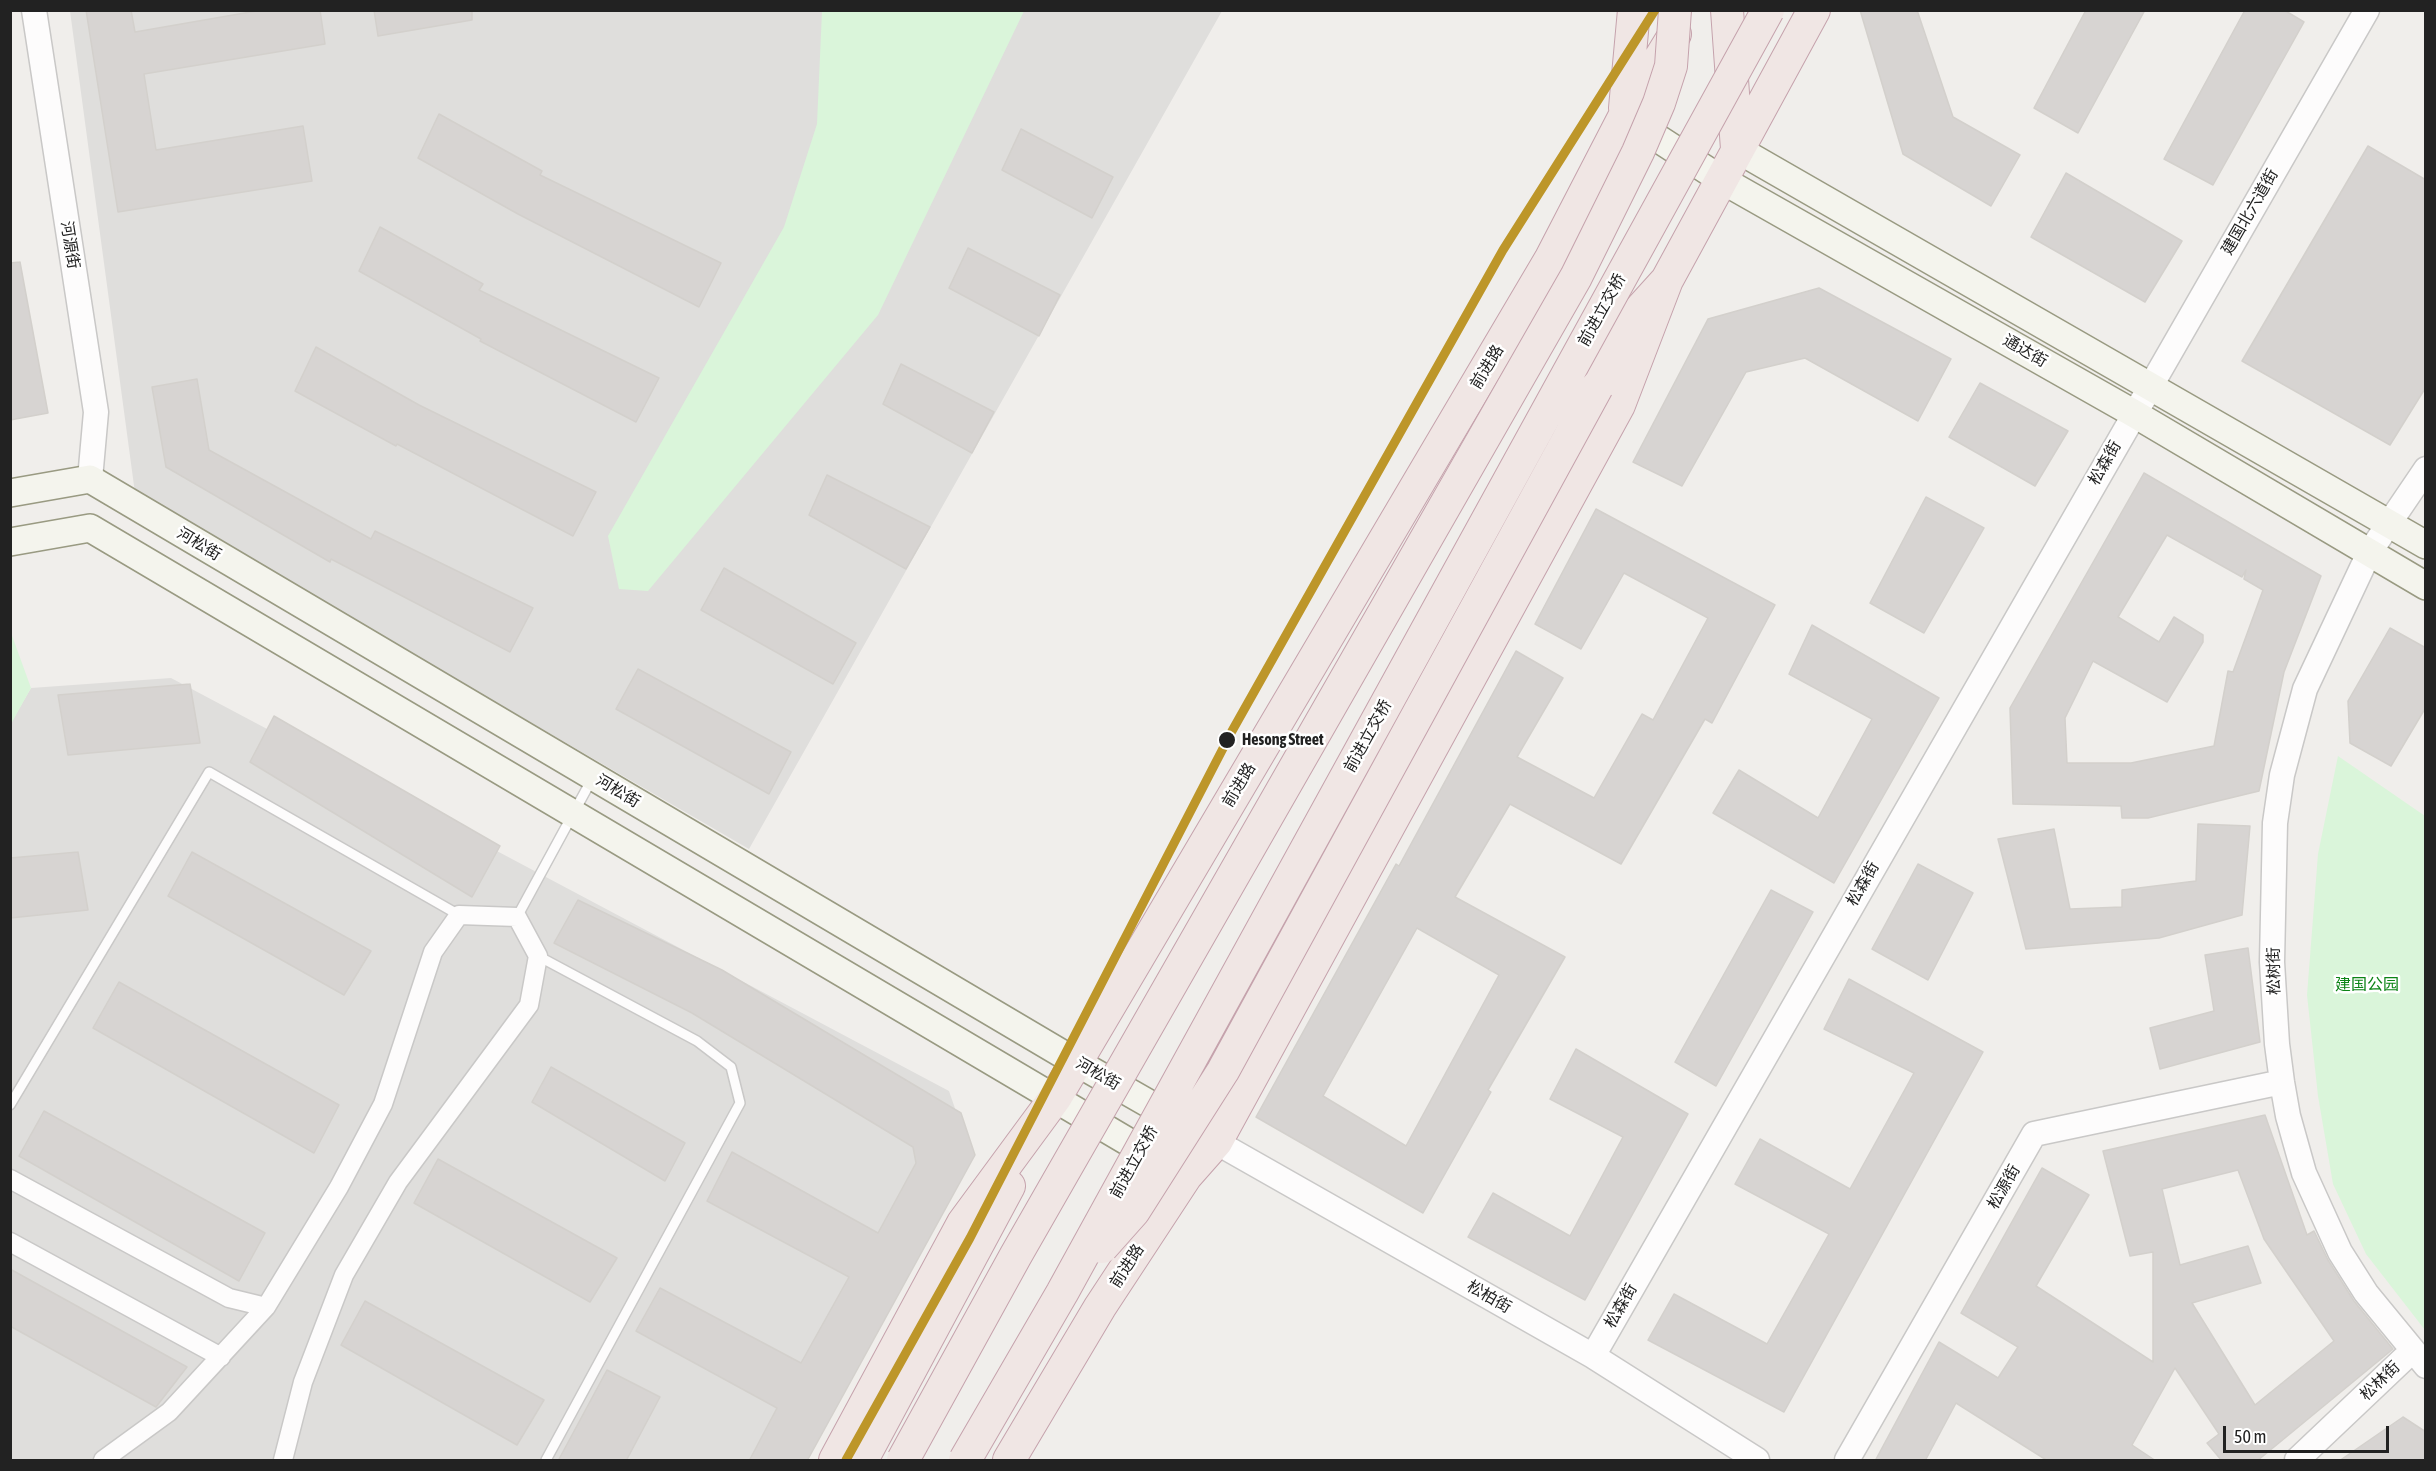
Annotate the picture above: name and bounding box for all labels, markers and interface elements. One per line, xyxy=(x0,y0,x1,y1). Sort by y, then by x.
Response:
street label: 建国北六道街 xyxy=(2218,166,2282,258)
street label: 河源街 xyxy=(57,220,83,270)
street label: 前进立交桥 xyxy=(1574,270,1630,350)
street label: 通达街 xyxy=(1999,331,2051,371)
street label: 前进路 xyxy=(1466,341,1508,393)
street label: 松森街 xyxy=(2085,437,2125,489)
street label: 河松街 xyxy=(173,523,225,565)
street label: 前进立交桥 xyxy=(1340,696,1396,776)
marker: Hesong Street xyxy=(1217,730,1237,750)
place label: Hesong Street xyxy=(1242,730,1324,750)
street label: 前进路 xyxy=(1218,759,1260,811)
street label: 河松街 xyxy=(592,770,644,812)
street label: 松森街 xyxy=(1843,858,1883,910)
street label: 松树街 xyxy=(2264,947,2284,995)
park label: 建国公园 xyxy=(2335,975,2399,995)
street label: 河松街 xyxy=(1072,1054,1124,1094)
street label: 前进立交桥 xyxy=(1106,1122,1162,1202)
street label: 松源街 xyxy=(1984,1161,2024,1213)
street label: 前进路 xyxy=(1106,1241,1148,1291)
street label: 松柏街 xyxy=(1463,1277,1515,1317)
street label: 松森街 xyxy=(1601,1280,1641,1332)
street label: 松林街 xyxy=(2356,1357,2404,1405)
scale bar xyxy=(2226,1414,2392,1452)
text: 50 m xyxy=(2234,1426,2266,1447)

